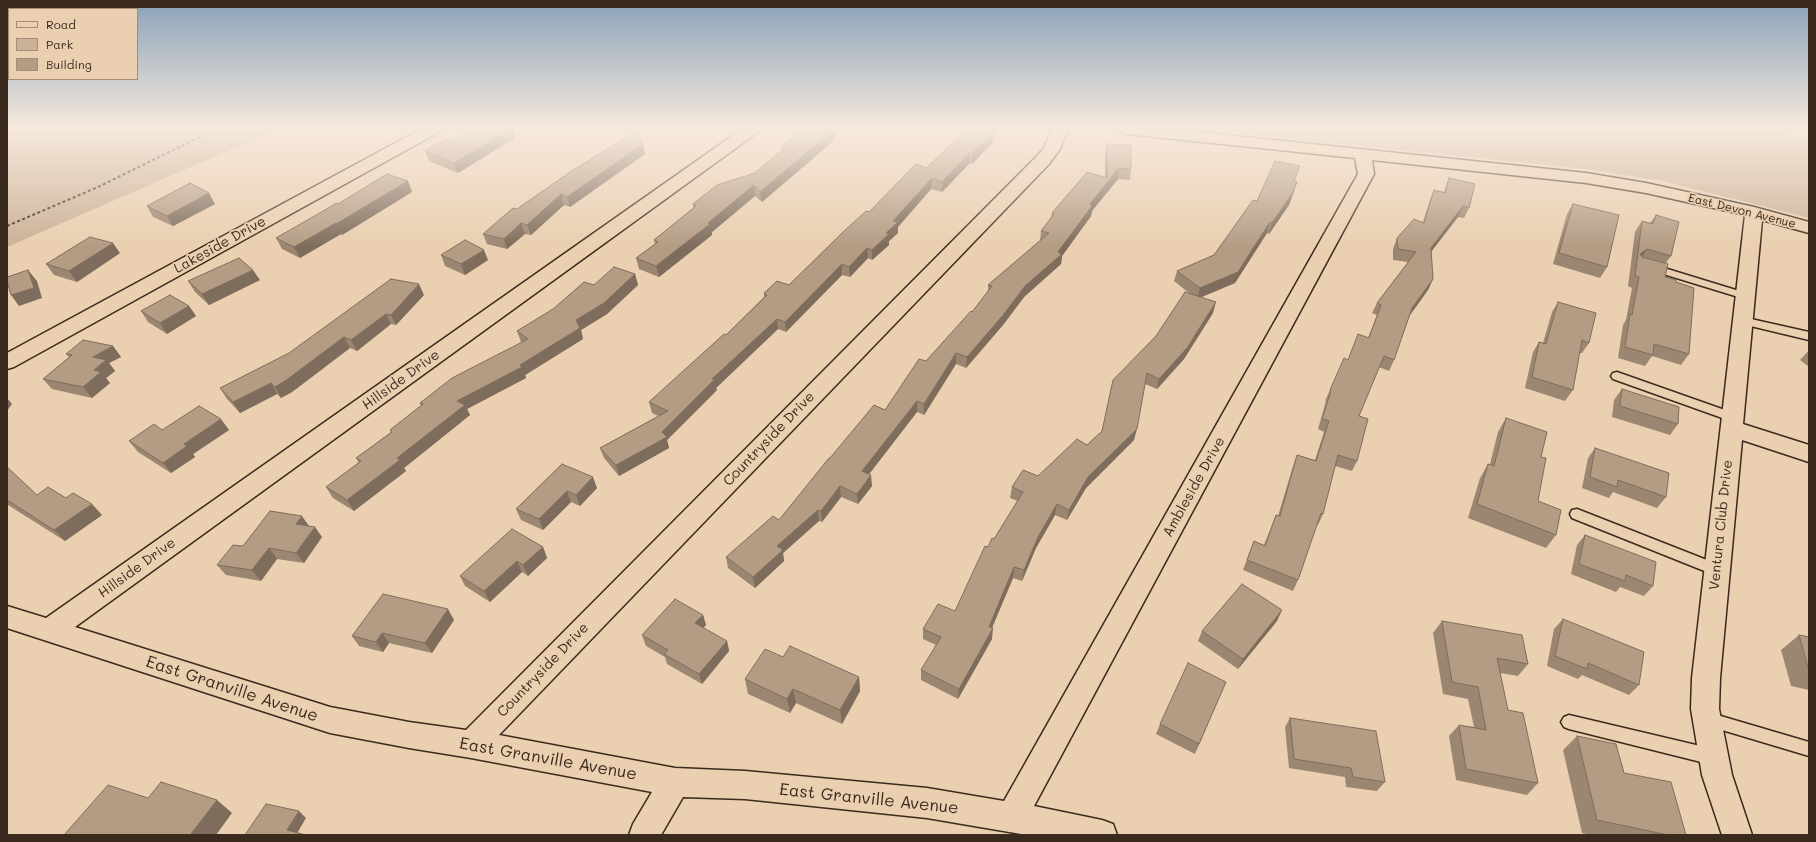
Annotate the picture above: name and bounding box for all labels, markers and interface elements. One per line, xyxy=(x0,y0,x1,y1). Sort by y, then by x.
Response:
legend xyxy=(8,8,138,80)
text: Road xyxy=(46,16,76,32)
text: Park xyxy=(46,36,73,52)
text: Building xyxy=(46,56,92,72)
street label: East Devon Avenue xyxy=(1687,191,1797,231)
street label: Lakeside Drive xyxy=(171,213,269,277)
street label: Hillside Drive xyxy=(359,346,443,414)
street label: Countryside Drive xyxy=(720,388,818,490)
street label: Ambleside Drive xyxy=(1159,434,1229,540)
street label: Ventura Club Drive xyxy=(1706,459,1736,591)
street label: Hillside Drive xyxy=(95,534,179,602)
street label: Countryside Drive xyxy=(494,619,592,721)
street label: East Granville Avenue xyxy=(143,651,321,727)
street label: East Granville Avenue xyxy=(458,733,638,785)
street label: East Granville Avenue xyxy=(778,779,960,819)

